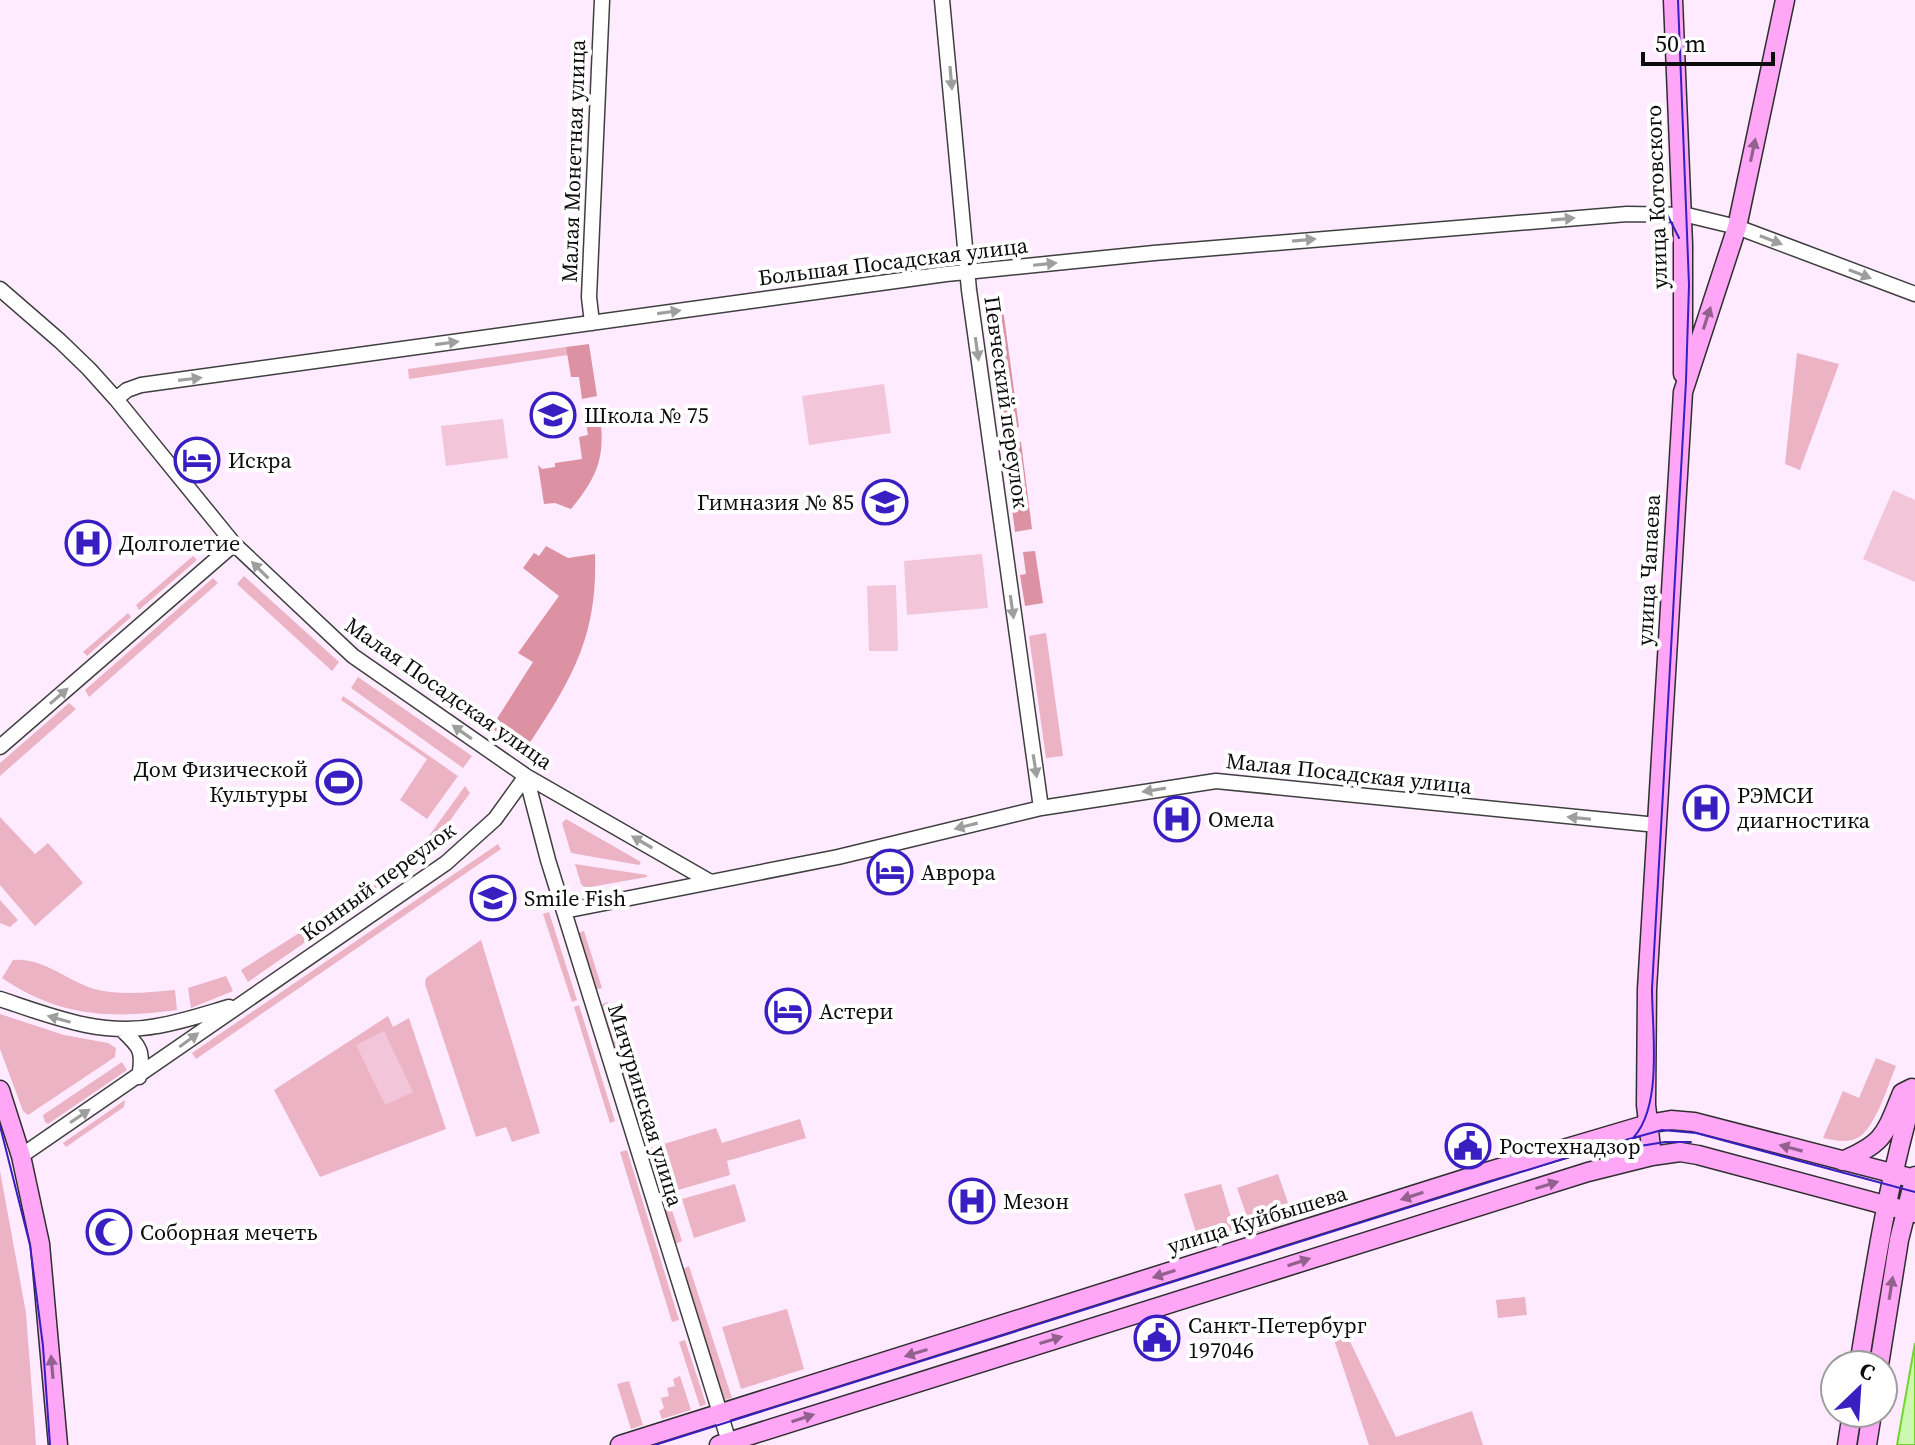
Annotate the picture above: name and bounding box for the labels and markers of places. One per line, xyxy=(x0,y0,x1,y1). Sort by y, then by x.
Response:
school or university icon: Школа № 75 xyxy=(529,391,577,439)
place label: Школа № 75 xyxy=(584,400,709,430)
hotel icon: Искра xyxy=(173,436,221,484)
place label: Искра xyxy=(228,445,292,475)
school or university icon: Гимназия № 85 xyxy=(861,478,909,526)
place label: Гимназия № 85 xyxy=(697,487,854,517)
hospital icon: Долголетие xyxy=(64,519,112,567)
place label: Долголетие xyxy=(119,528,240,558)
place label: Дом Физической Культуры xyxy=(134,754,308,809)
sports icon: Дом Физической Культуры xyxy=(315,758,363,806)
place label: РЭМСИ диагностика xyxy=(1737,780,1871,835)
hospital icon: РЭМСИ диагностика xyxy=(1682,784,1730,832)
hospital icon: Омела xyxy=(1153,795,1201,843)
place label: Омела xyxy=(1208,804,1275,834)
hotel icon: Аврора xyxy=(866,848,914,896)
place label: Аврора xyxy=(921,857,996,887)
school or university icon: Smile Fish xyxy=(469,874,517,922)
place label: Smile Fish xyxy=(524,883,626,913)
hotel icon: Астери xyxy=(764,987,812,1035)
place label: Астери xyxy=(819,996,894,1026)
public building icon: Ростехнадзор xyxy=(1444,1122,1492,1170)
place label: Ростехнадзор xyxy=(1499,1131,1640,1161)
hospital icon: Мезон xyxy=(948,1177,996,1225)
place label: Мезон xyxy=(1003,1186,1069,1216)
mosque icon: Соборная мечеть xyxy=(85,1208,133,1256)
place label: Соборная мечеть xyxy=(140,1217,318,1247)
place label: Санкт-Петербург 197046 xyxy=(1188,1310,1367,1365)
public building icon: Санкт-Петербург 197046 xyxy=(1133,1314,1181,1362)

